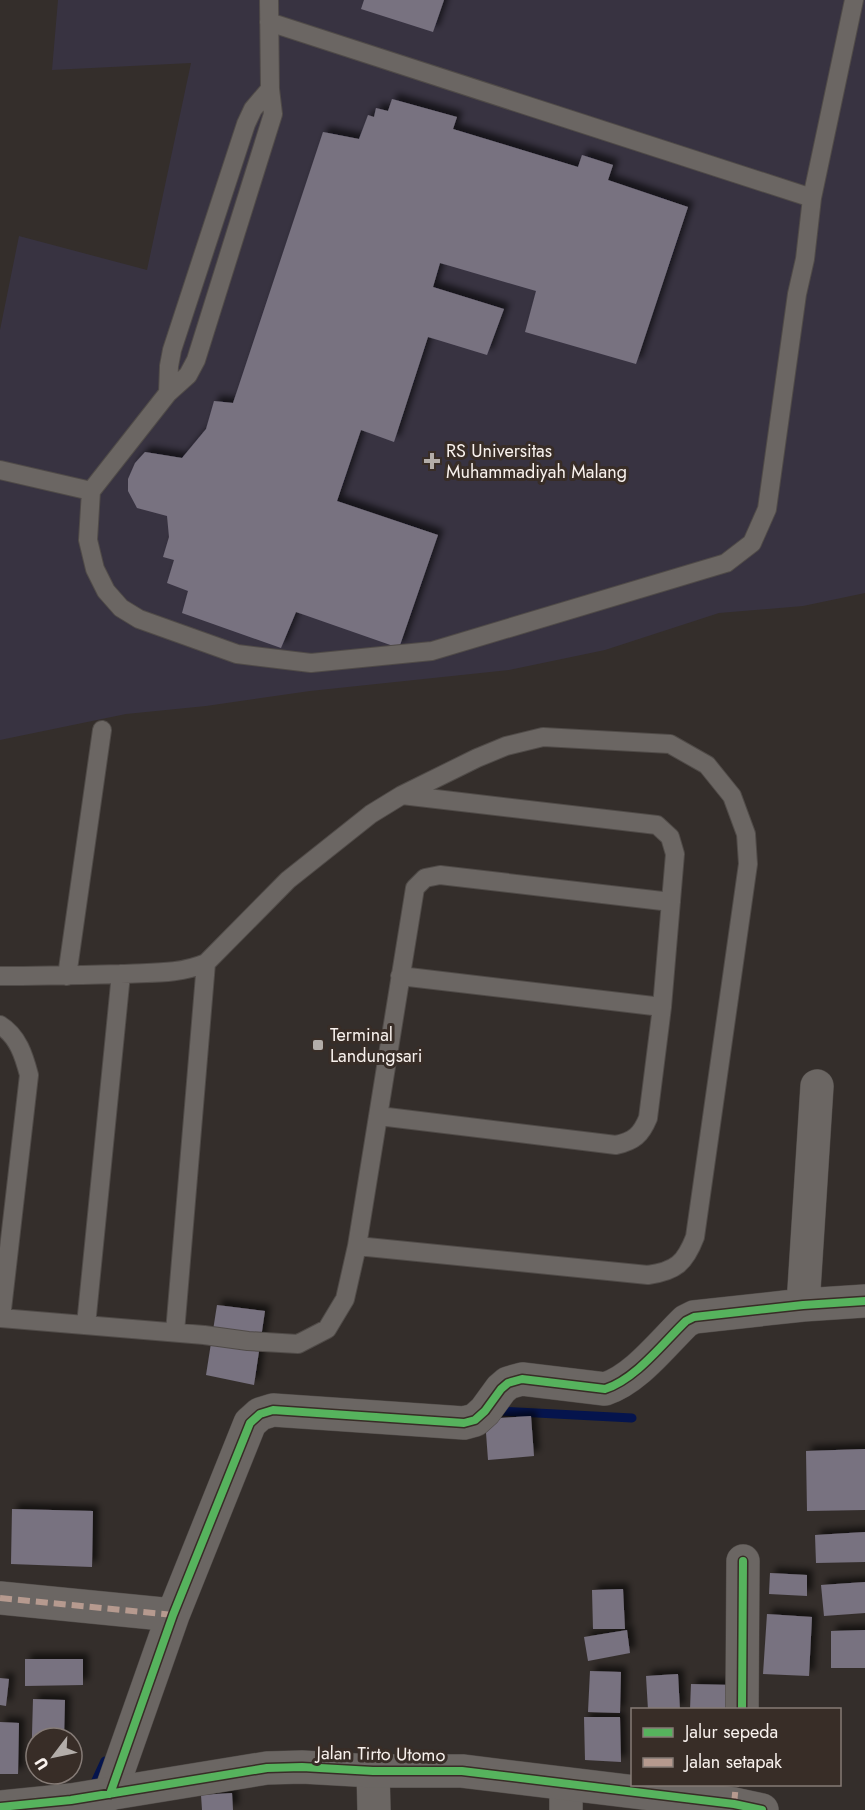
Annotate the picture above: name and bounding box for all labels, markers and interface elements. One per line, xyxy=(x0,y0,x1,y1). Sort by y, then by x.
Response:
place label: RS Universitas Muhammadiyah Malang xyxy=(446,438,627,485)
marker: RS Universitas Muhammadiyah Malang xyxy=(423,452,441,470)
place label: Terminal Landungsari xyxy=(330,1022,422,1069)
marker: Terminal Landungsari xyxy=(311,1038,325,1052)
legend xyxy=(631,1708,841,1786)
text: Jalur sepeda xyxy=(683,1719,778,1745)
north arrow xyxy=(24,1726,84,1786)
street label: Jalan Tirto Utomo xyxy=(314,1740,446,1768)
text: Jalan setapak xyxy=(683,1749,782,1775)
text: U xyxy=(29,1753,54,1775)

